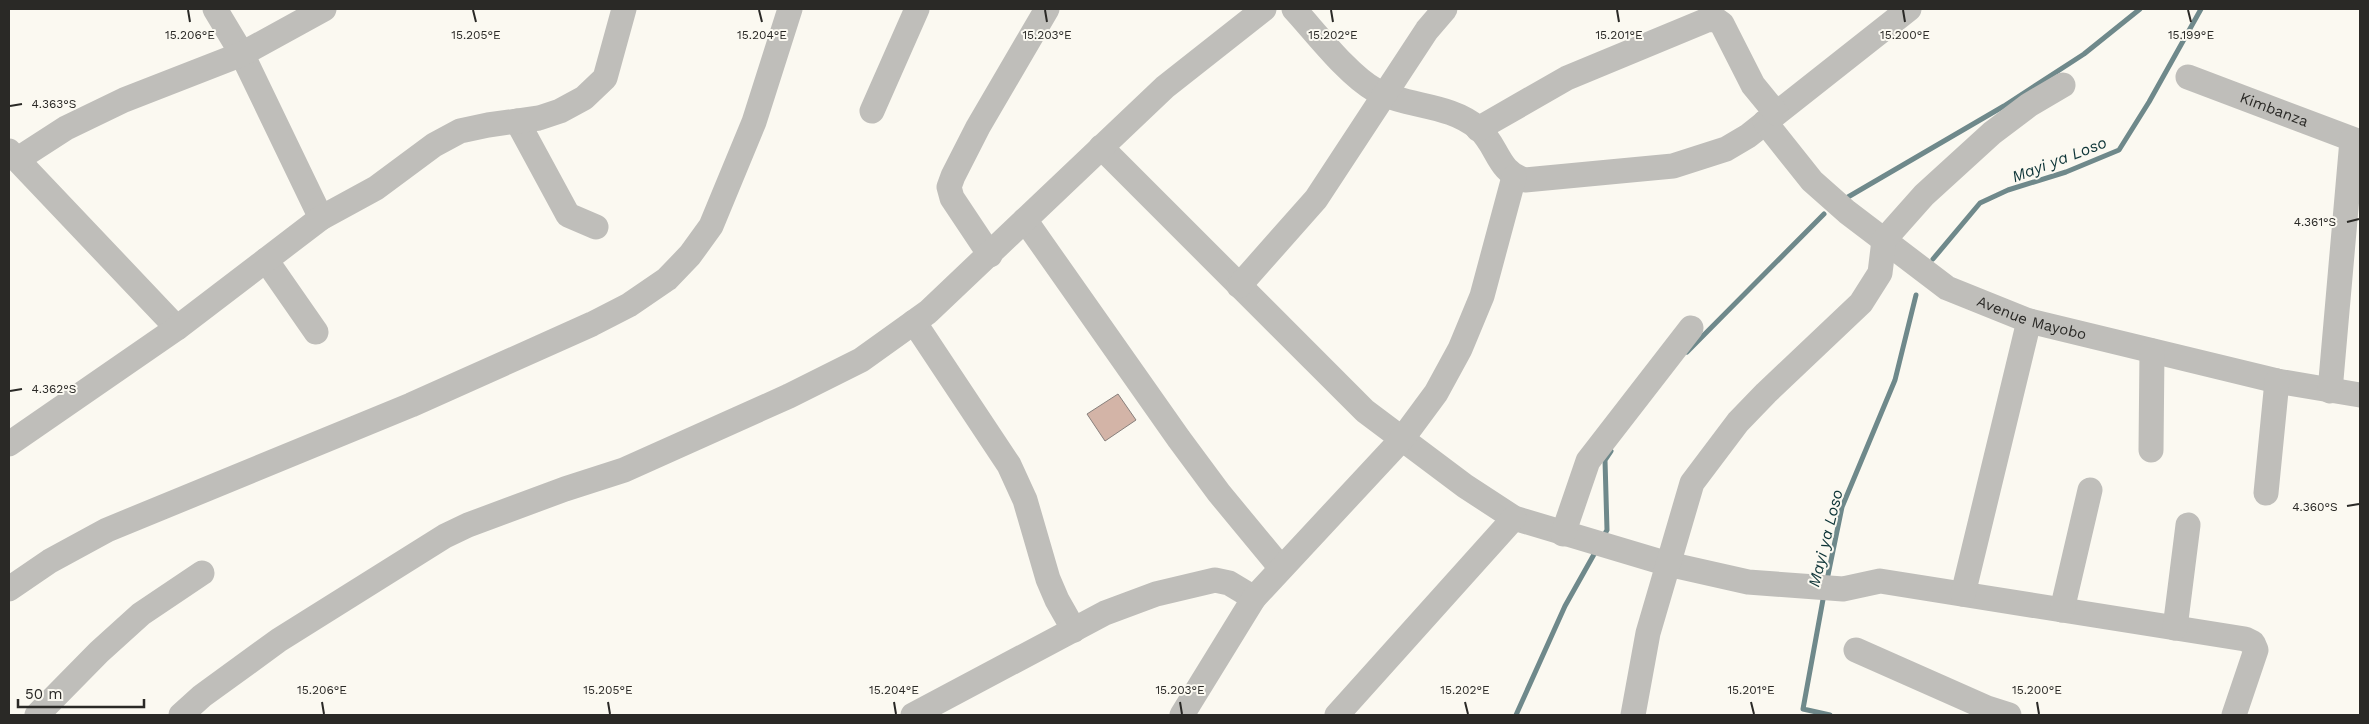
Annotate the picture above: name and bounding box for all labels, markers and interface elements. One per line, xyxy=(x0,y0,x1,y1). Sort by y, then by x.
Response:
text: 15.206°E xyxy=(165,28,215,42)
text: 15.205°E xyxy=(451,28,501,42)
text: 15.204°E xyxy=(737,28,787,42)
text: 15.203°E xyxy=(1022,28,1072,42)
text: 15.202°E xyxy=(1308,28,1358,42)
text: 15.201°E xyxy=(1595,28,1643,42)
text: 15.200°E xyxy=(1880,28,1930,42)
text: 15.199°E xyxy=(2168,28,2214,42)
street label: Kimbanza xyxy=(2237,88,2311,131)
text: 4.363°S xyxy=(32,97,76,111)
water label: Mayi ya Loso xyxy=(2009,133,2109,186)
text: 4.361°S xyxy=(2294,215,2336,229)
street label: Avenue Mayobo xyxy=(1974,292,2088,344)
text: 4.362°S xyxy=(32,382,76,396)
water label: Mayi ya Loso xyxy=(1804,487,1847,589)
text: 4.360°S xyxy=(2292,500,2338,514)
scale bar xyxy=(18,676,144,708)
text: 15.206°E xyxy=(297,683,347,697)
text: 15.205°E xyxy=(583,683,633,697)
text: 15.204°E xyxy=(869,683,919,697)
text: 15.203°E xyxy=(1155,683,1205,697)
text: 15.202°E xyxy=(1440,683,1490,697)
text: 15.201°E xyxy=(1727,683,1775,697)
text: 15.200°E xyxy=(2012,683,2062,697)
text: 50 m xyxy=(25,685,62,703)

